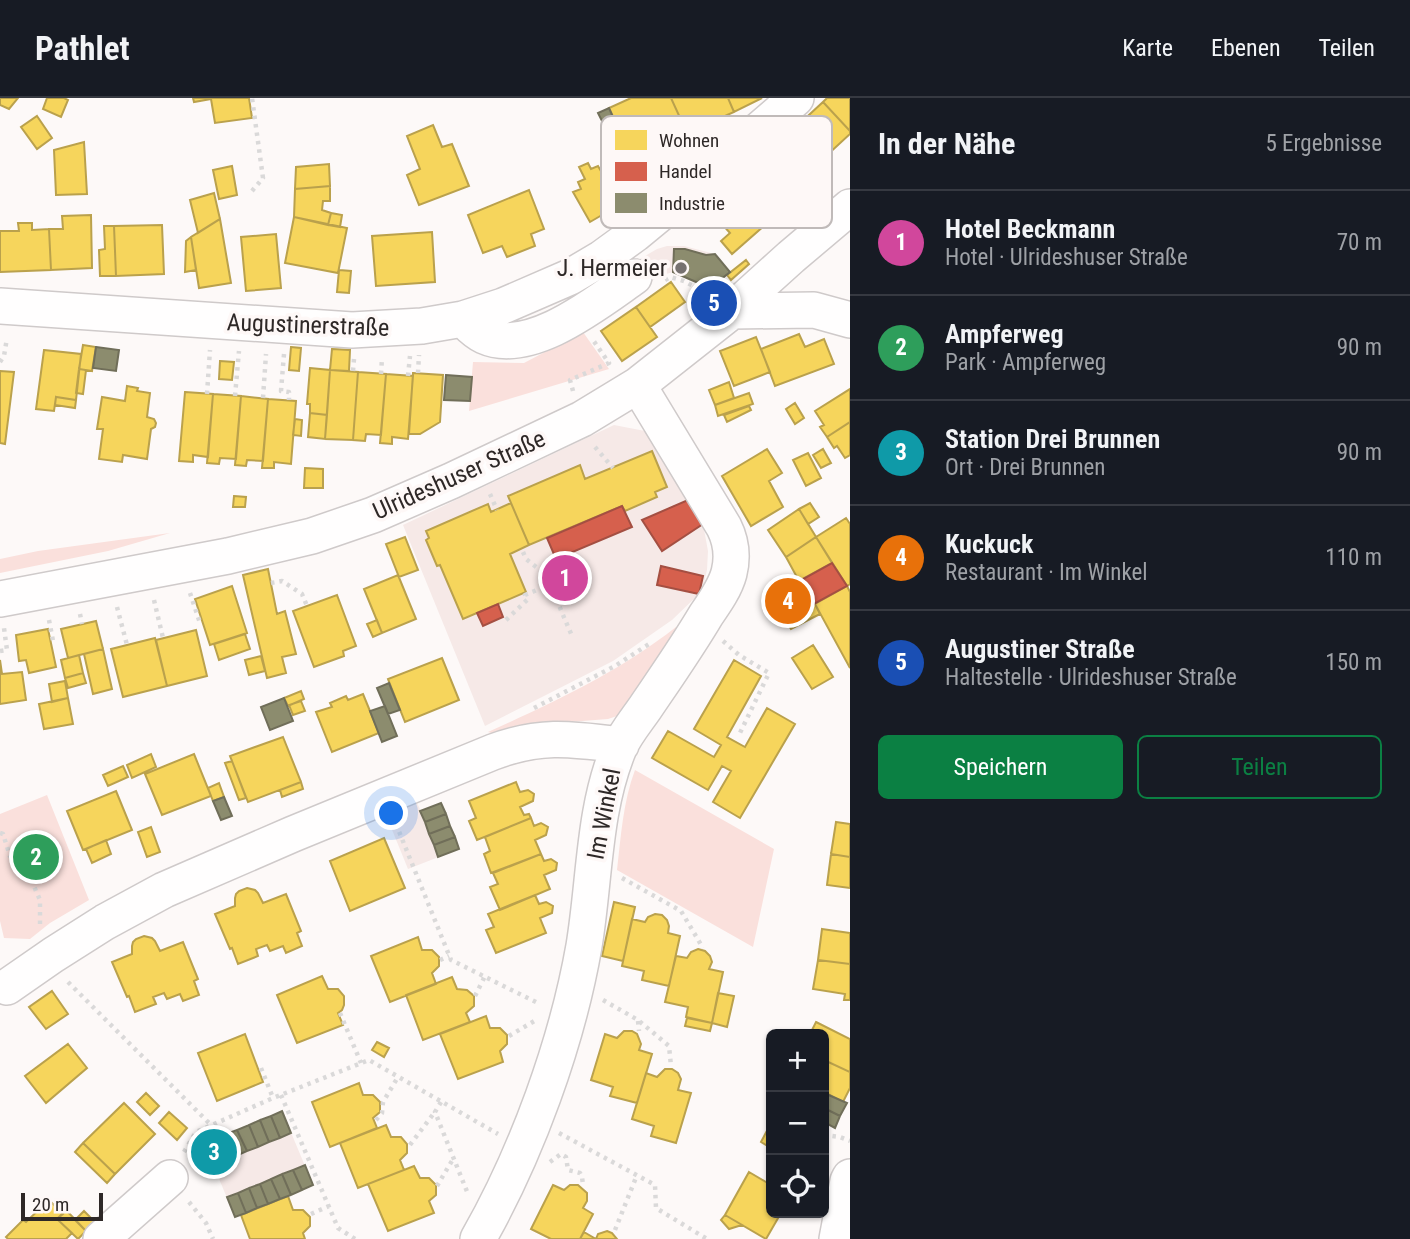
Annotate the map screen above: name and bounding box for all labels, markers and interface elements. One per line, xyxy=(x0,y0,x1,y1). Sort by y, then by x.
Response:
text: Pathlet xyxy=(35,29,130,68)
text: Karte xyxy=(1122,34,1173,62)
text: Ebenen xyxy=(1211,34,1281,62)
text: Teilen xyxy=(1319,34,1375,62)
legend xyxy=(601,116,832,228)
text: In der Nähe xyxy=(878,126,1015,161)
text: Wohnen xyxy=(659,129,719,152)
text: 5 Ergebnisse xyxy=(1265,130,1382,157)
text: Handel xyxy=(659,160,712,183)
text: Industrie xyxy=(659,192,725,215)
text: Hotel Beckmann xyxy=(945,214,1115,244)
text: 1 xyxy=(895,229,907,256)
text: 70 m xyxy=(1337,229,1382,256)
text: Hotel · Ulrideshuser Straße xyxy=(945,244,1188,271)
place label: J. Hermeier xyxy=(557,254,667,282)
marker: J. Hermeier xyxy=(673,260,689,276)
pin: 5 xyxy=(691,277,737,329)
street label: Augustinerstraße xyxy=(226,308,390,342)
text: Ampferweg xyxy=(945,319,1064,349)
text: 2 xyxy=(895,334,907,361)
text: 90 m xyxy=(1337,334,1382,361)
text: Park · Ampferweg xyxy=(945,349,1106,376)
street label: Ulrideshuser Straße xyxy=(368,424,550,526)
text: Station Drei Brunnen xyxy=(945,424,1160,454)
text: 3 xyxy=(895,439,907,466)
text: 90 m xyxy=(1337,439,1382,466)
text: Ort · Drei Brunnen xyxy=(945,454,1106,481)
text: Kuckuck xyxy=(945,529,1033,559)
text: 4 xyxy=(895,544,907,571)
text: 110 m xyxy=(1325,544,1382,571)
pin: 1 xyxy=(542,552,588,604)
text: Restaurant · Im Winkel xyxy=(945,559,1148,586)
pin: 4 xyxy=(765,575,811,627)
text: Augustiner Straße xyxy=(945,634,1135,664)
text: 5 xyxy=(895,649,907,676)
text: 150 m xyxy=(1325,649,1382,676)
text: Haltestelle · Ulrideshuser Straße xyxy=(945,664,1237,691)
button: Speichern xyxy=(878,735,1123,799)
button: Teilen xyxy=(1137,735,1382,799)
street label: Im Winkel xyxy=(581,766,627,862)
your location xyxy=(374,796,408,830)
pin: 2 xyxy=(13,831,59,883)
map controls xyxy=(766,1029,829,1218)
button: + xyxy=(766,1029,829,1092)
button: − xyxy=(766,1092,829,1155)
pin: 3 xyxy=(191,1126,237,1178)
button: locate xyxy=(766,1155,829,1218)
scale bar xyxy=(21,1190,103,1222)
text: 20 m xyxy=(32,1193,69,1216)

